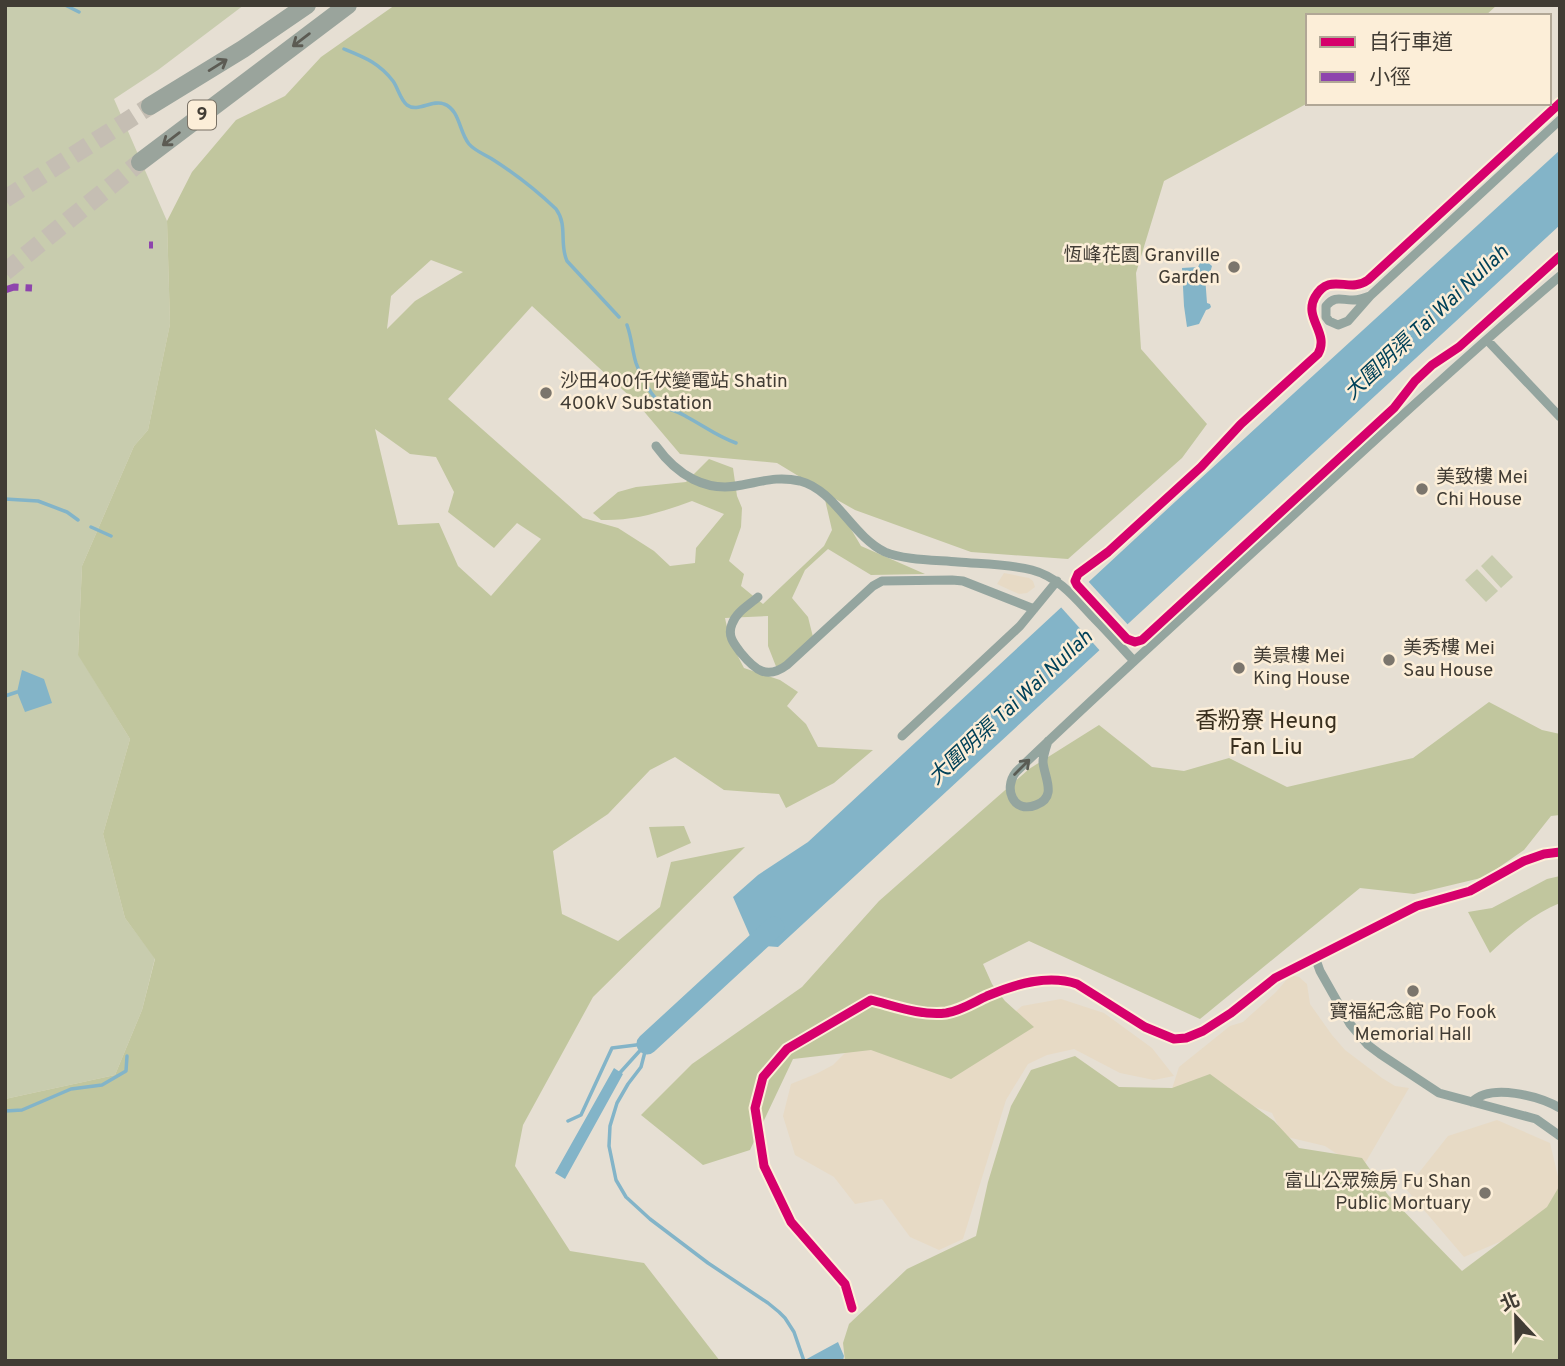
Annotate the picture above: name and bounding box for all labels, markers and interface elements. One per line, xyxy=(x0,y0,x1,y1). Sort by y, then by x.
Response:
legend xyxy=(1306,14,1551,105)
text: 自行車道 xyxy=(1369,30,1453,57)
one-way arrow xyxy=(293,33,311,48)
one-way arrow xyxy=(207,57,227,71)
text: 小徑 xyxy=(1369,65,1411,92)
road number: 9 xyxy=(188,100,216,130)
one-way arrow xyxy=(162,131,181,146)
water label: 大圍明渠 Tai Wai Nullah xyxy=(1339,239,1515,406)
place label: 恆峰花園 Granville Garden xyxy=(1064,244,1220,290)
marker: 恆峰花園 Granville Garden xyxy=(1226,259,1242,275)
place label: 沙田400仟伏變電站 Shatin 400kV Substation xyxy=(560,370,788,416)
marker: 沙田400仟伏變電站 Shatin 400kV Substation xyxy=(538,385,554,401)
place label: 美致樓 Mei Chi House xyxy=(1436,466,1528,512)
marker: 美致樓 Mei Chi House xyxy=(1414,481,1430,497)
water label: 大圍明渠 Tai Wai Nullah xyxy=(923,624,1099,791)
place label: 美秀樓 Mei Sau House xyxy=(1403,637,1495,683)
place label: 美景樓 Mei King House xyxy=(1253,645,1350,691)
marker: 美秀樓 Mei Sau House xyxy=(1381,652,1397,668)
marker: 美景樓 Mei King House xyxy=(1231,660,1247,676)
district label: 香粉寮 Heung Fan Liu xyxy=(1195,708,1337,763)
one-way arrow xyxy=(1013,758,1030,775)
marker: 寶福紀念館 Po Fook Memorial Hall xyxy=(1405,983,1421,999)
place label: 寶福紀念館 Po Fook Memorial Hall xyxy=(1329,1001,1497,1047)
place label: 富山公眾殮房 Fu Shan Public Mortuary xyxy=(1284,1170,1471,1216)
marker: 富山公眾殮房 Fu Shan Public Mortuary xyxy=(1477,1185,1493,1201)
north arrow xyxy=(1481,1282,1551,1352)
text: 北 xyxy=(1497,1288,1524,1318)

